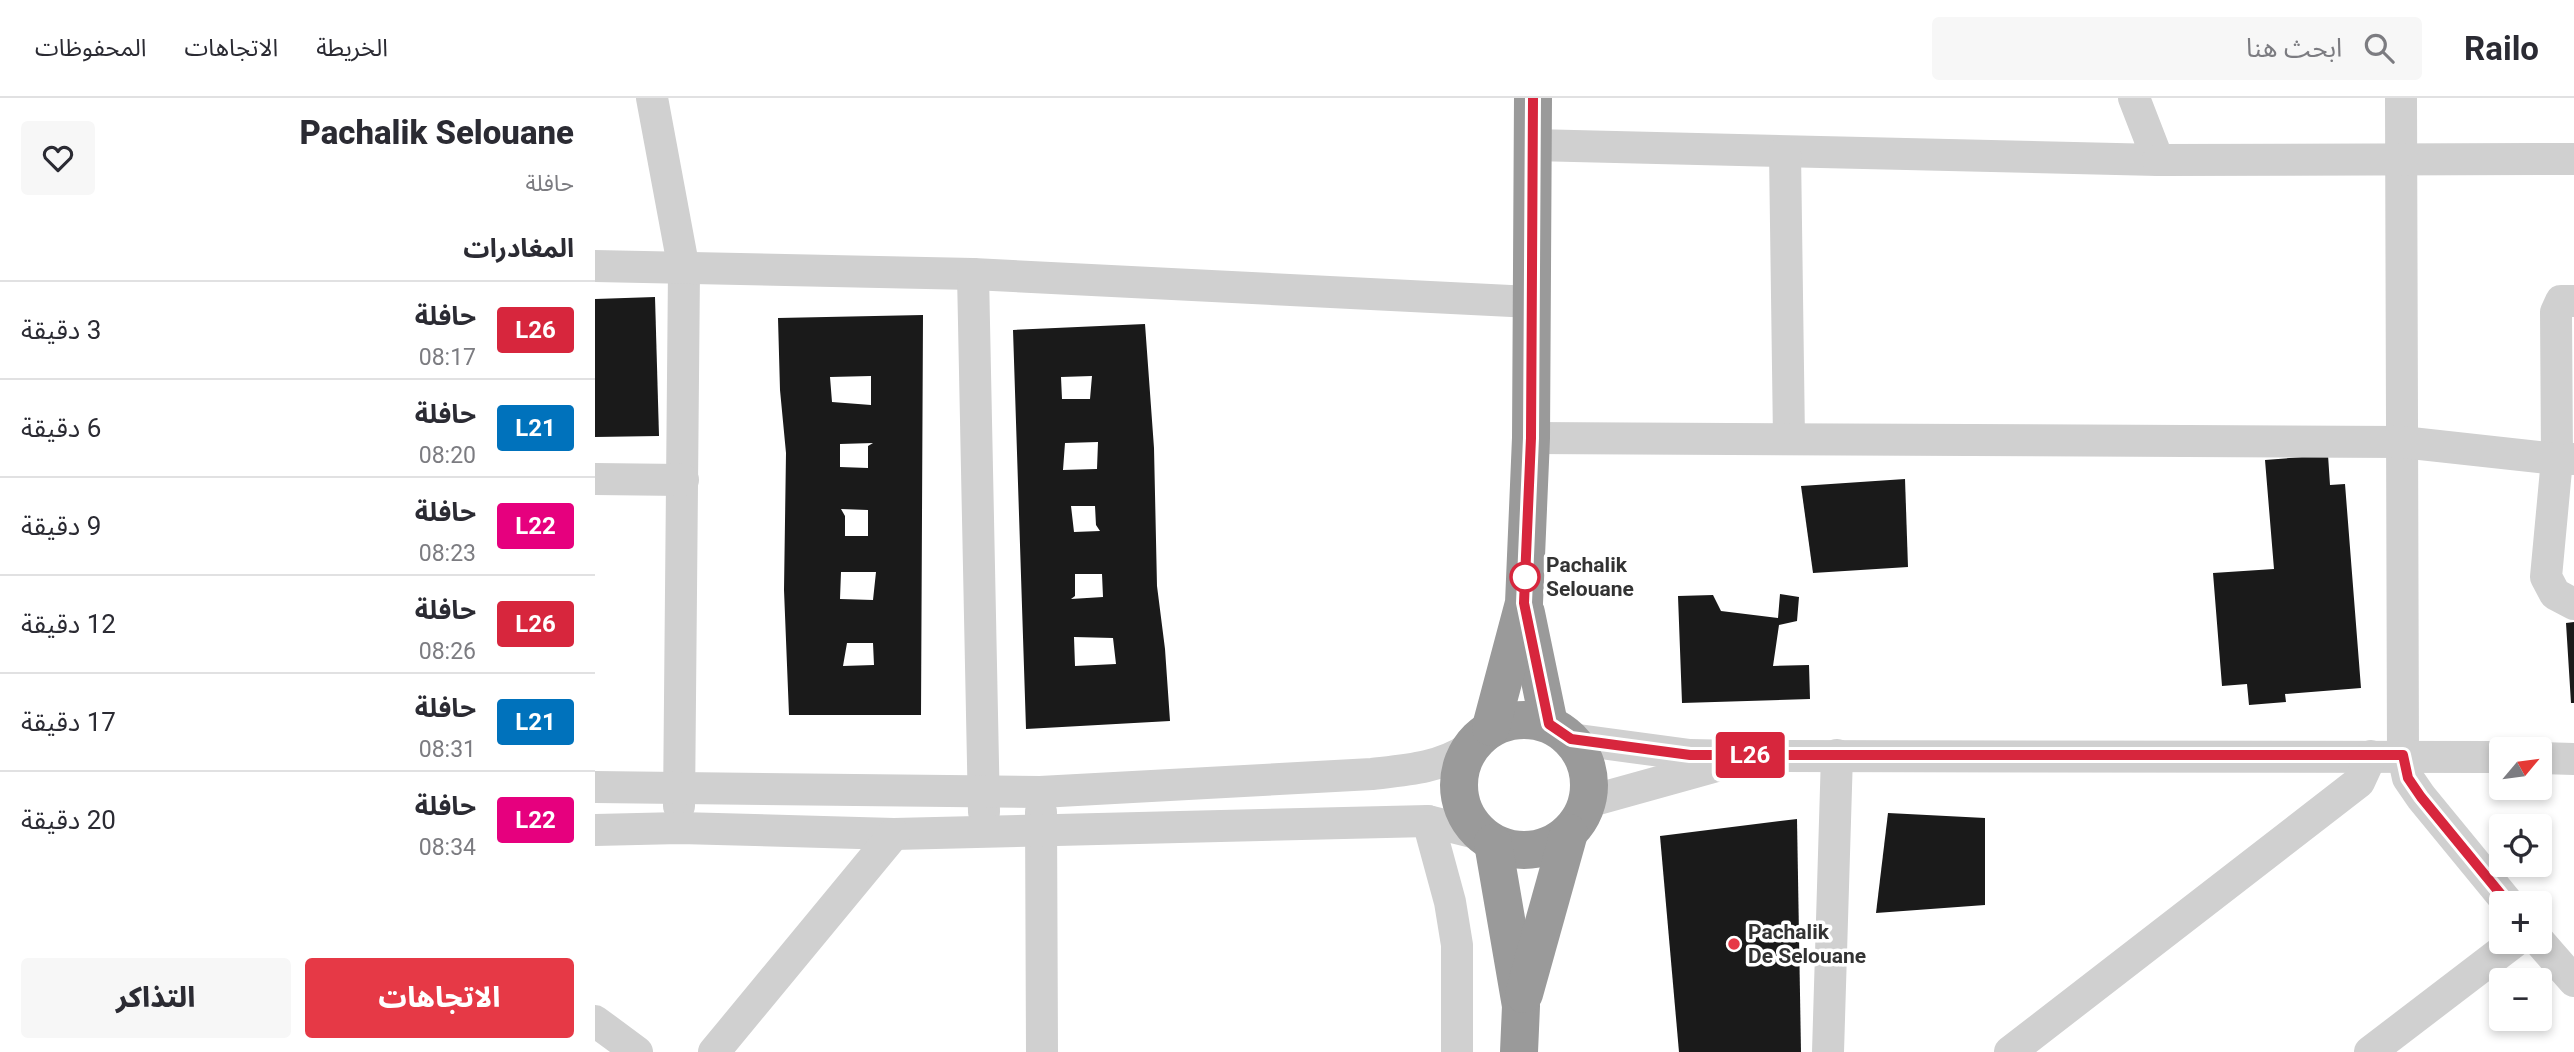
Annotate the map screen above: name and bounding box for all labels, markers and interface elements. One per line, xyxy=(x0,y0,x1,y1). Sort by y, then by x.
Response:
search box xyxy=(1932,17,2422,80)
icon: search xyxy=(2360,29,2398,67)
text: Railo xyxy=(2464,29,2539,68)
text: ابحث هنا xyxy=(2246,33,2342,63)
text: المحفوظات xyxy=(35,34,146,62)
text: الاتجاهات xyxy=(184,34,278,62)
text: الخريطة xyxy=(316,34,388,62)
text: Pachalik Selouane xyxy=(299,113,574,152)
button: heart xyxy=(21,121,95,195)
text: حافلة xyxy=(525,170,574,197)
text: المغادرات xyxy=(463,233,574,263)
text: حافلة xyxy=(415,301,476,331)
text: 3 دقيقة xyxy=(21,315,101,345)
text: L26 xyxy=(515,316,556,344)
text: 08:17 xyxy=(419,344,476,371)
text: حافلة xyxy=(415,399,476,429)
text: 6 دقيقة xyxy=(21,413,101,443)
text: L21 xyxy=(515,414,556,442)
text: 08:20 xyxy=(419,442,476,469)
text: حافلة xyxy=(415,497,476,527)
text: 9 دقيقة xyxy=(21,511,101,541)
text: L22 xyxy=(515,512,556,540)
text: 08:23 xyxy=(419,540,476,567)
place label: Pachalik Selouane xyxy=(1546,553,1634,601)
marker: Pachalik Selouane xyxy=(1510,562,1540,592)
text: حافلة xyxy=(415,595,476,625)
text: 12 دقيقة xyxy=(21,609,116,639)
text: L26 xyxy=(515,610,556,638)
text: 08:26 xyxy=(419,638,476,665)
text: حافلة xyxy=(415,693,476,723)
text: 17 دقيقة xyxy=(21,707,116,737)
text: L21 xyxy=(515,708,556,736)
line badge: L26 xyxy=(1710,732,1790,778)
text: 08:31 xyxy=(419,736,476,763)
north arrow xyxy=(2489,737,2551,800)
map controls xyxy=(2489,737,2552,1031)
text: L26 xyxy=(1730,741,1770,769)
text: حافلة xyxy=(415,791,476,821)
text: 20 دقيقة xyxy=(21,805,116,835)
text: L22 xyxy=(515,806,556,834)
button: locate xyxy=(2489,814,2552,877)
text: 08:34 xyxy=(419,834,476,861)
button: + xyxy=(2489,891,2552,954)
place label: Pachalik De Selouane xyxy=(1748,920,1866,968)
marker: Pachalik De Selouane xyxy=(1726,936,1742,952)
button: التذاكر xyxy=(21,958,291,1038)
button: الاتجاهات xyxy=(305,958,574,1038)
button: − xyxy=(2489,968,2552,1031)

